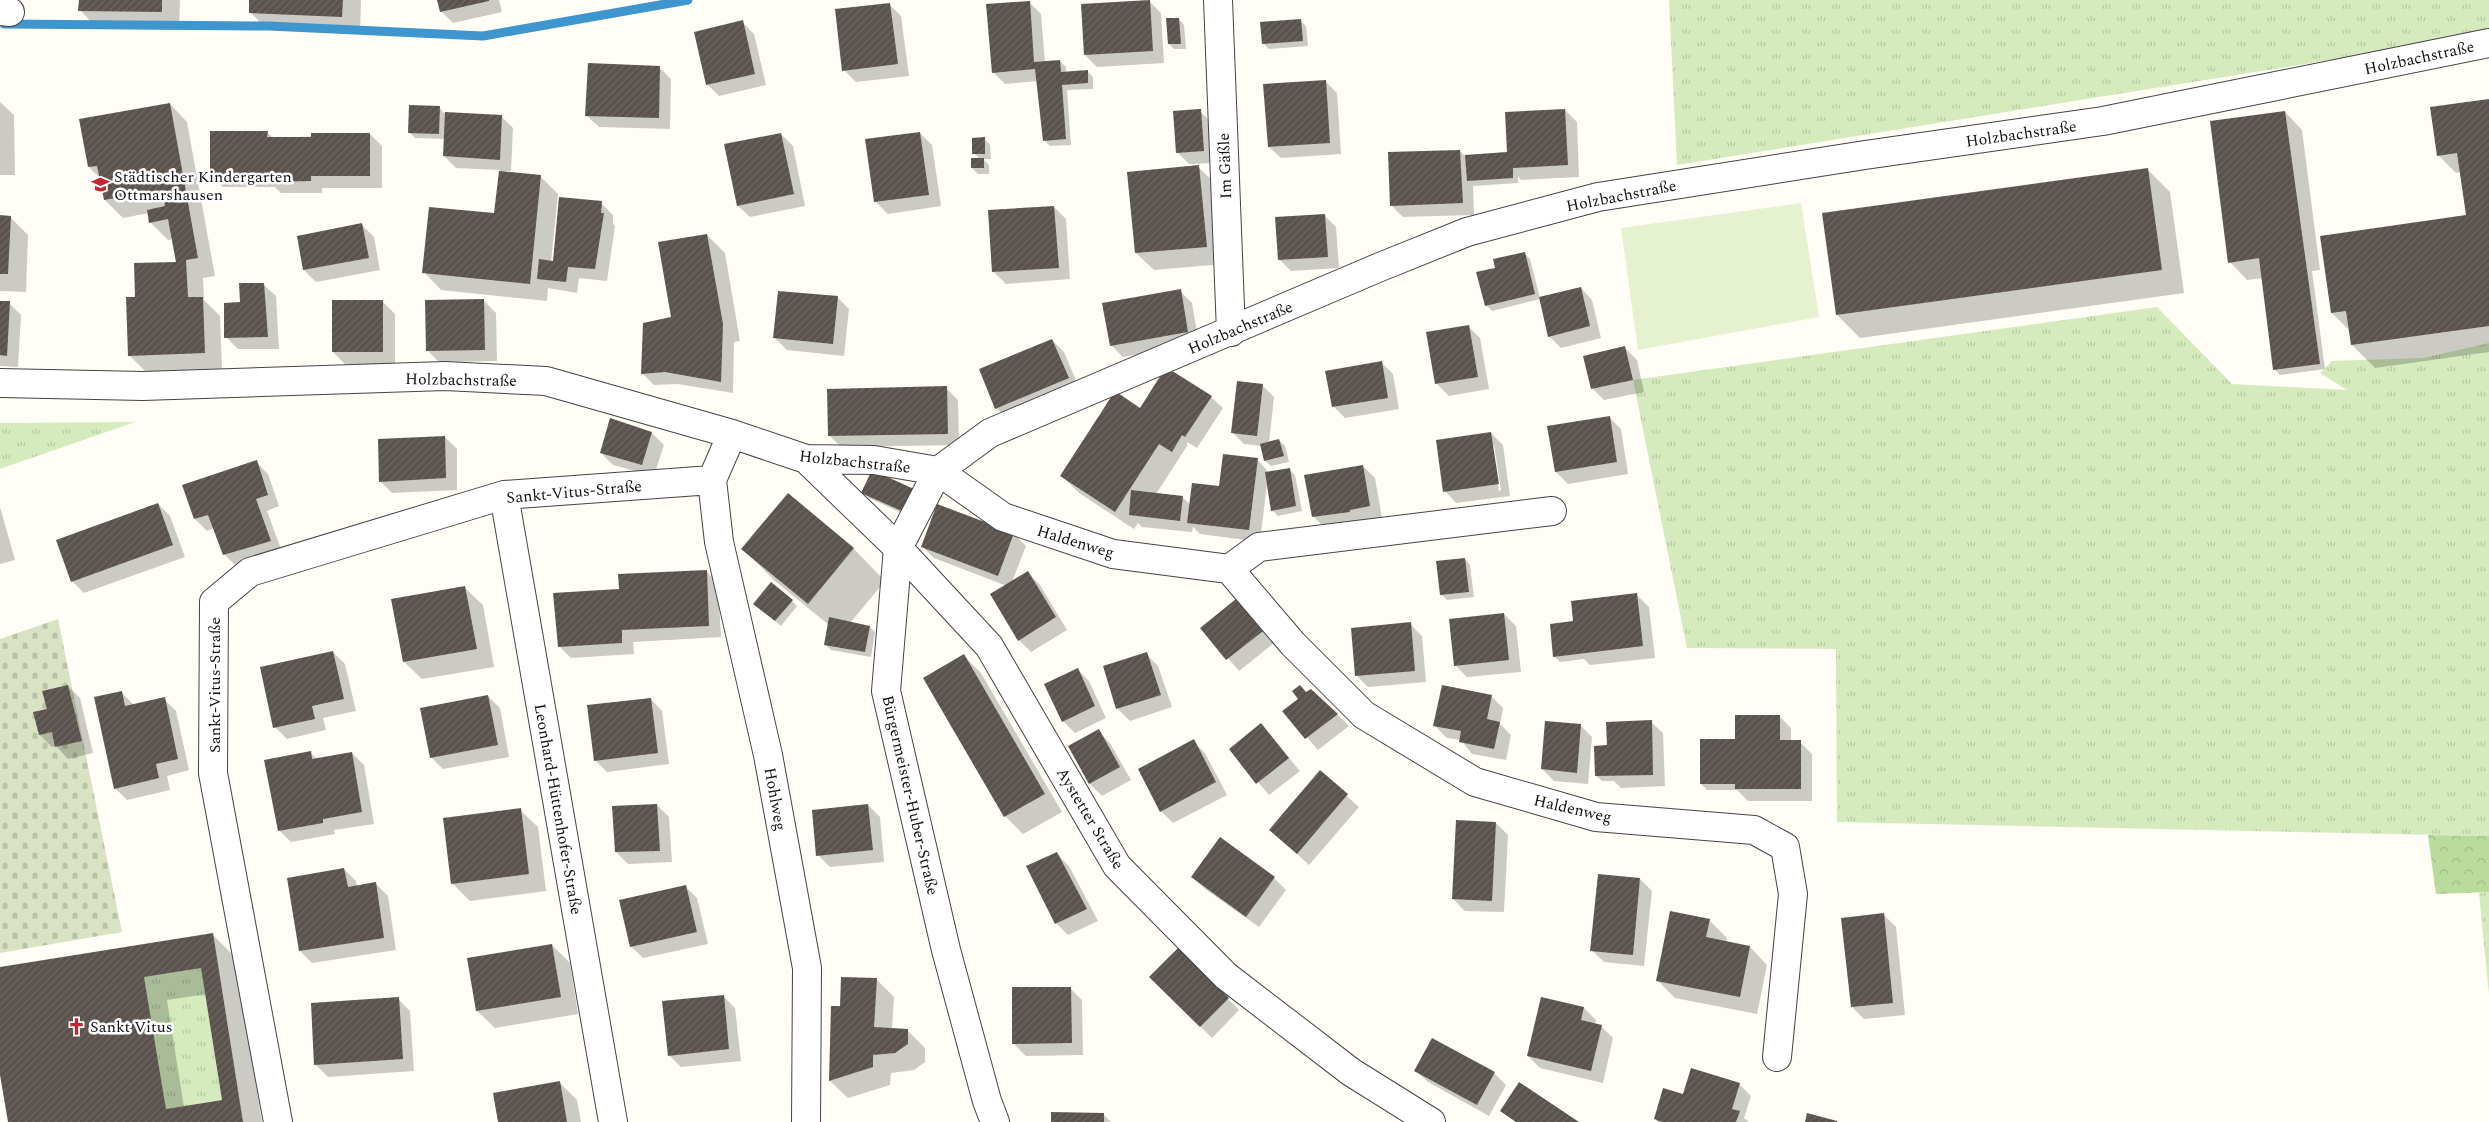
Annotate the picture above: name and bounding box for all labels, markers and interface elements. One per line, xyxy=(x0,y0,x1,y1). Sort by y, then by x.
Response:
street label: Holzbachstraße xyxy=(2362,35,2476,81)
street label: Holzbachstraße xyxy=(1964,114,2078,154)
street label: Im Gäßle xyxy=(1212,133,1238,199)
place label: Städtischer Kindergarten Ottmarshausen xyxy=(114,165,292,207)
street label: Holzbachstraße xyxy=(1564,174,1678,218)
school or university icon: Städtischer Kindergarten Ottmarshausen xyxy=(90,175,110,195)
street label: Holzbachstraße xyxy=(1184,295,1297,361)
street label: Holzbachstraße xyxy=(405,367,517,393)
street label: Holzbachstraße xyxy=(798,444,912,480)
street label: Sankt-Vitus-Straße xyxy=(505,474,643,510)
street label: Haldenweg xyxy=(1034,519,1117,565)
street label: Sankt-Vitus-Straße xyxy=(203,617,227,753)
street label: Bürgermeister-Huber-Straße xyxy=(875,693,945,898)
street label: Leonhard-Hüttenhofer-Straße xyxy=(528,702,588,917)
street label: Aystetter Straße xyxy=(1050,763,1130,874)
street label: Hohlweg xyxy=(758,765,792,833)
street label: Haldenweg xyxy=(1531,788,1614,830)
place label: Sankt Vitus xyxy=(90,1015,173,1039)
church icon: Sankt Vitus xyxy=(66,1016,86,1036)

